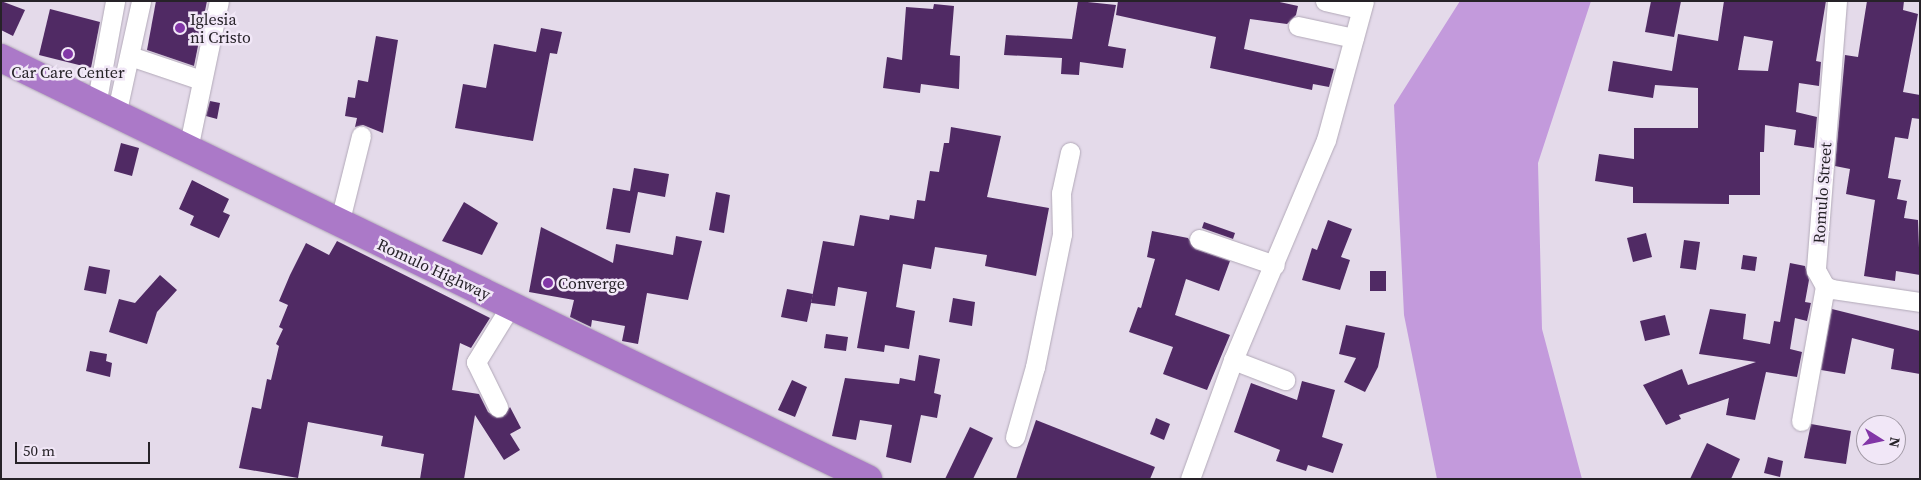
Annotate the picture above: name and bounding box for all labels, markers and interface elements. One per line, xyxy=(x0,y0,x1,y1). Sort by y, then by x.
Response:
place label: Iglesia ni Cristo xyxy=(190,9,251,47)
marker: Iglesia ni Cristo xyxy=(174,22,186,34)
marker: Car Care Center xyxy=(62,48,74,60)
place label: Car Care Center xyxy=(11,62,125,82)
street label: Romulo Street xyxy=(1809,142,1835,244)
street label: Romulo Highway xyxy=(374,234,494,304)
place label: Converge xyxy=(558,273,625,293)
marker: Converge xyxy=(542,277,554,289)
north arrow xyxy=(1856,415,1906,465)
scale bar xyxy=(18,432,152,464)
text: N xyxy=(1884,436,1906,449)
text: 50 m xyxy=(23,440,55,461)

